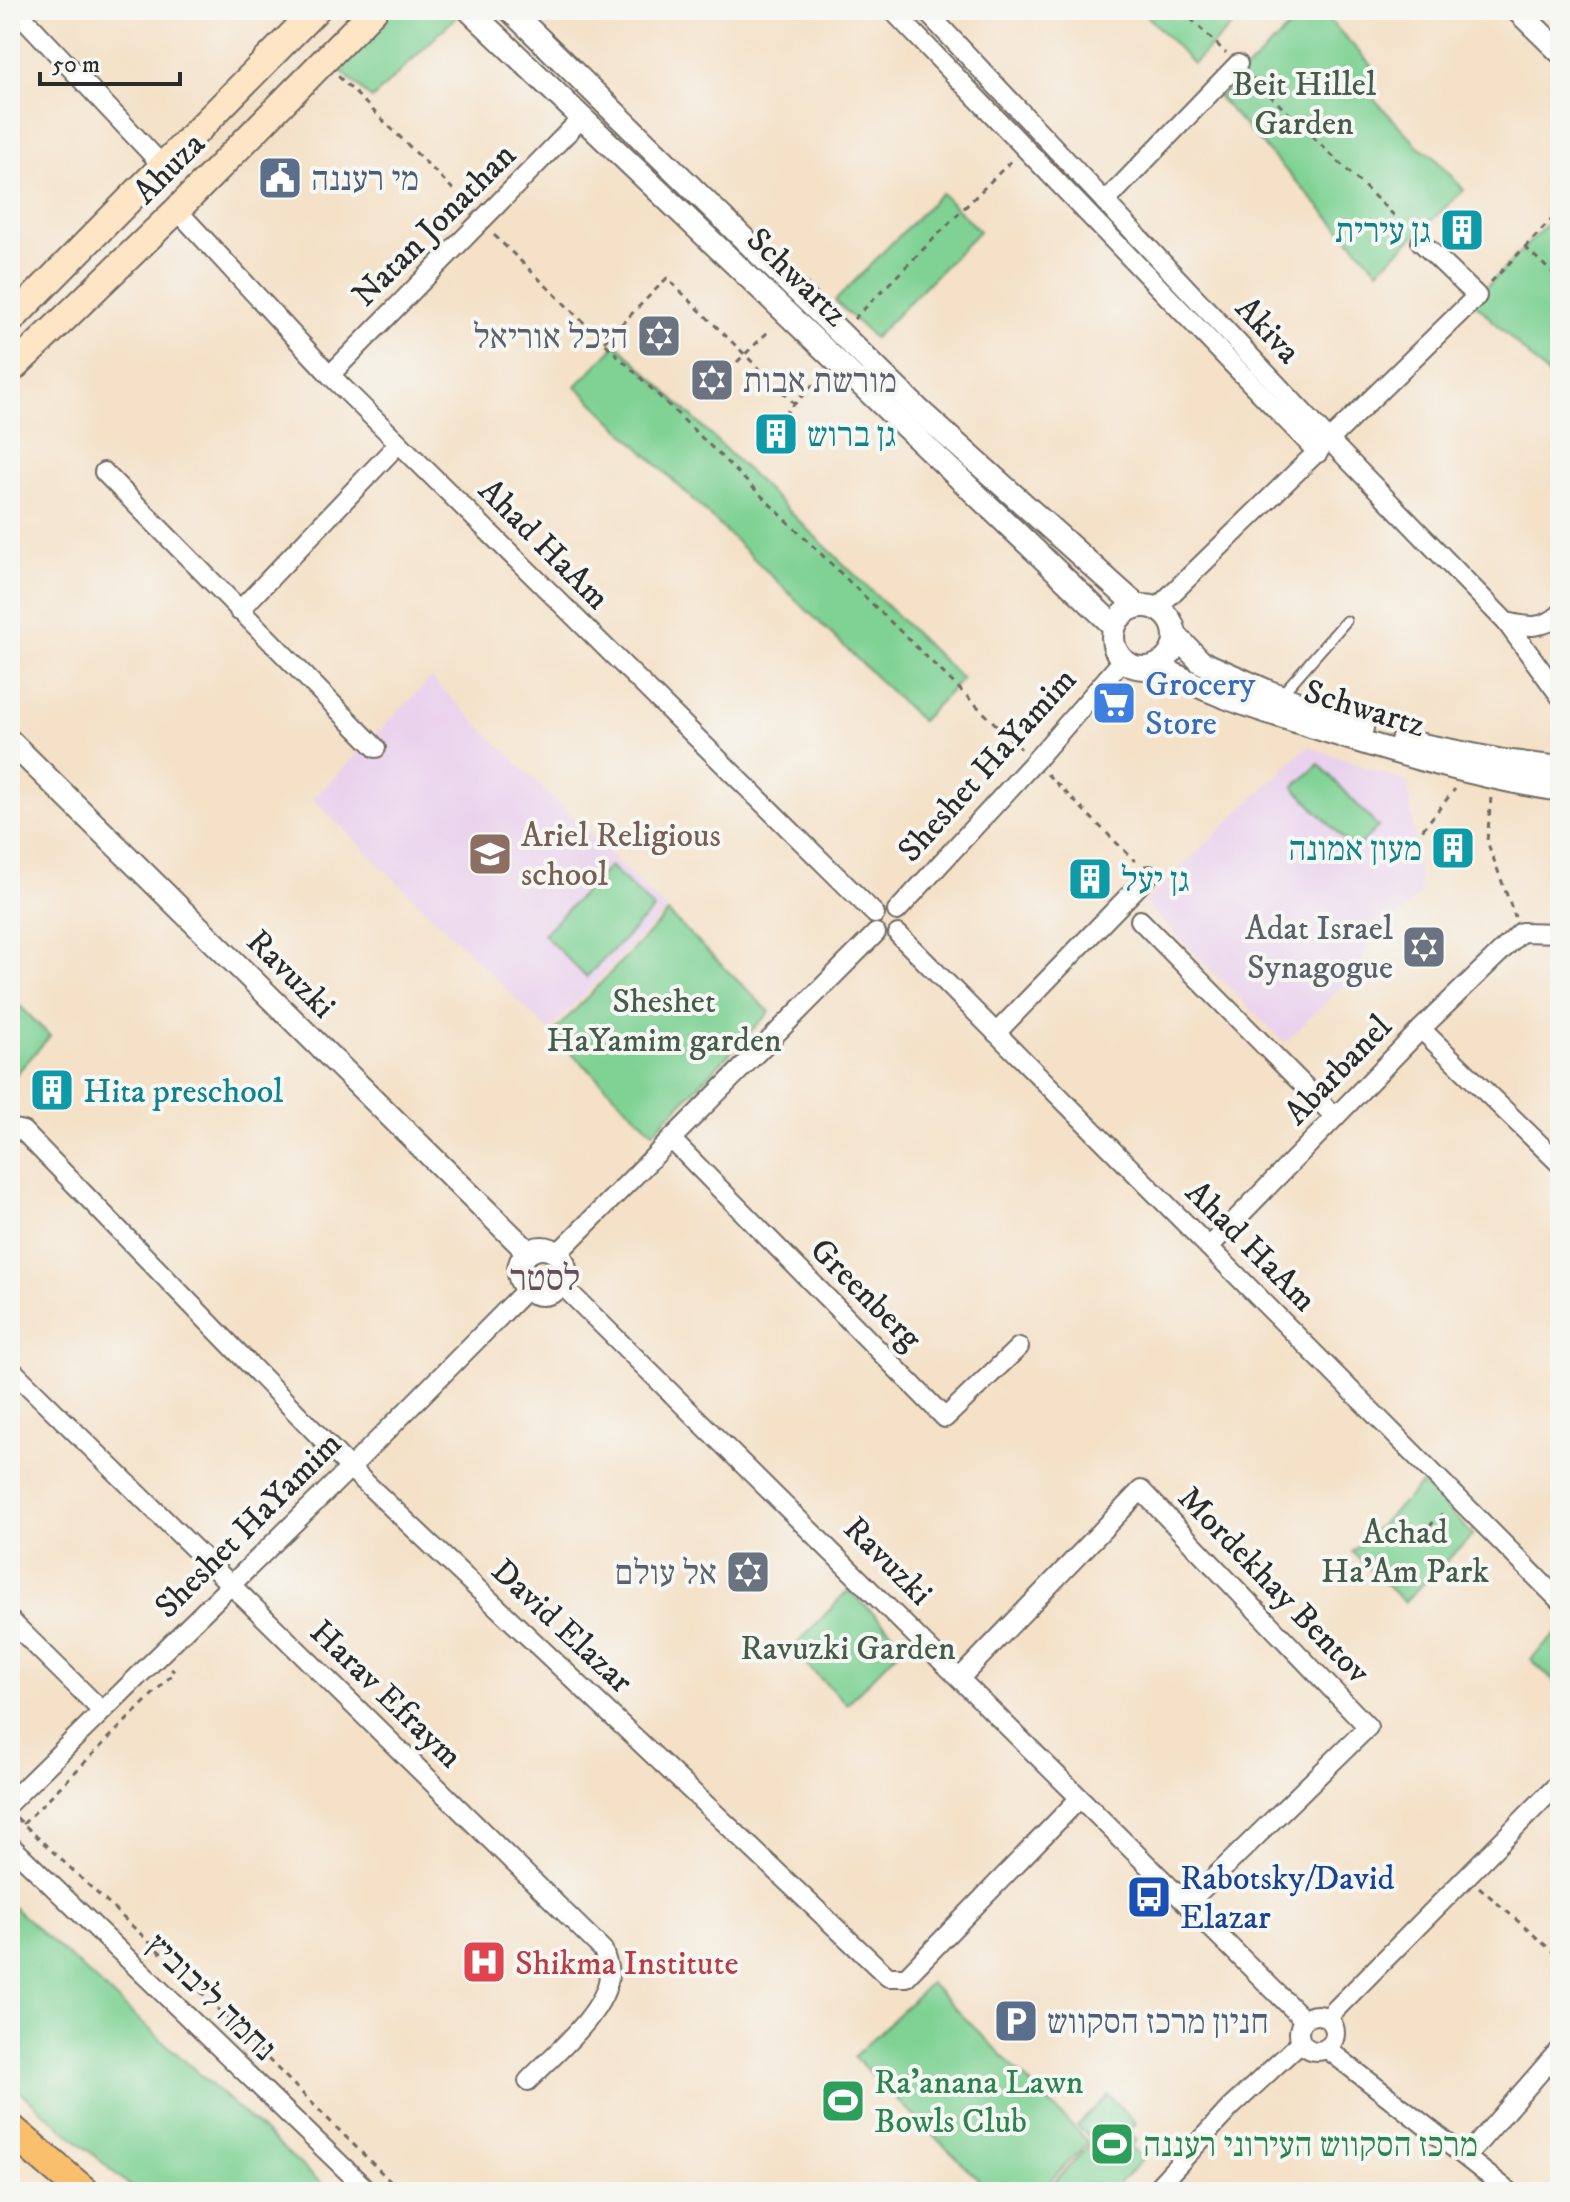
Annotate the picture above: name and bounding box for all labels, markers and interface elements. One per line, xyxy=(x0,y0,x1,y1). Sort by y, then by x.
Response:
scale bar xyxy=(40,36,180,86)
text: 50 m xyxy=(52,50,100,80)
park label: Beit Hillel Garden xyxy=(1232,64,1377,145)
street label: Ahuza xyxy=(125,123,215,213)
street label: Natan Jonathan xyxy=(344,135,525,316)
public building icon: מי רעננה xyxy=(256,154,304,202)
place label: מי רעננה xyxy=(311,159,419,201)
building icon: גן עירית xyxy=(1438,206,1486,254)
place label: גן עירית xyxy=(1335,211,1431,253)
street label: Schwartz xyxy=(737,219,856,336)
street label: Akiva xyxy=(1226,288,1309,373)
synagogue icon: היכל אוריאל xyxy=(635,312,683,360)
place label: היכל אוריאל xyxy=(473,317,628,359)
synagogue icon: מורשת אבות xyxy=(688,356,736,404)
place label: מורשת אבות xyxy=(743,361,897,403)
building icon: גן ברוש xyxy=(752,410,800,458)
place label: גן ברוש xyxy=(807,415,896,457)
street label: Ahad HaAm xyxy=(469,470,618,619)
street label: Sheshet HaYamim xyxy=(889,660,1086,871)
place label: Grocery Store xyxy=(1145,664,1256,745)
street label: Schwartz xyxy=(1299,671,1430,747)
supermarket icon: Grocery Store xyxy=(1090,679,1138,727)
place label: Ariel Religious school xyxy=(521,815,721,896)
building icon: מעון אמונה xyxy=(1429,824,1477,872)
place label: מעון אמונה xyxy=(1288,829,1422,871)
school or university icon: Ariel Religious school xyxy=(466,830,514,878)
building icon: גן יעל xyxy=(1066,855,1114,903)
place label: גן יעל xyxy=(1121,860,1190,902)
place label: Adat Israel Synagogue xyxy=(1245,908,1394,989)
street label: Ravuzki xyxy=(237,921,344,1028)
synagogue icon: Adat Israel Synagogue xyxy=(1400,923,1448,971)
park label: Sheshet HaYamim garden xyxy=(546,981,782,1062)
street label: Abarbanel xyxy=(1276,1006,1402,1134)
building icon: Hita preschool xyxy=(28,1066,76,1114)
place label: Hita preschool xyxy=(83,1071,284,1113)
street label: Ahad HaAm xyxy=(1176,1172,1325,1321)
street label: Greenberg xyxy=(801,1230,931,1360)
district label: לסטר xyxy=(510,1257,580,1302)
street label: Sheshet HaYamim xyxy=(146,1423,351,1628)
street label: Mordekhay Bentov xyxy=(1169,1478,1379,1694)
street label: Ravuzki xyxy=(834,1508,941,1615)
park label: Achad Ha'Am Park xyxy=(1321,1512,1489,1593)
synagogue icon: אל עולם xyxy=(724,1548,772,1596)
street label: David Elazar xyxy=(482,1550,641,1703)
place label: אל עולם xyxy=(615,1553,717,1595)
street label: Harav Efraym xyxy=(301,1611,471,1778)
park label: Ravuzki Garden xyxy=(740,1628,956,1670)
place label: Rabotsky/David Elazar xyxy=(1180,1858,1394,1939)
bus stop icon: Rabotsky/David Elazar xyxy=(1125,1873,1173,1921)
street label: נחמה ליבוביץ xyxy=(137,1925,285,2070)
hospital icon: Shikma Institute xyxy=(460,1938,508,1986)
place label: Shikma Institute xyxy=(515,1943,739,1985)
parking icon: חניון מרכז הסקווש xyxy=(992,1997,1040,2045)
place label: חניון מרכז הסקווש xyxy=(1047,2002,1269,2044)
place label: Ra'anana Lawn Bowls Club xyxy=(874,2062,1084,2143)
sports icon: Ra'anana Lawn Bowls Club xyxy=(819,2077,867,2125)
sports icon: מרכז הסקווש העירוני רעננה xyxy=(1088,2120,1136,2168)
place label: מרכז הסקווש העירוני רעננה xyxy=(1143,2125,1478,2167)

